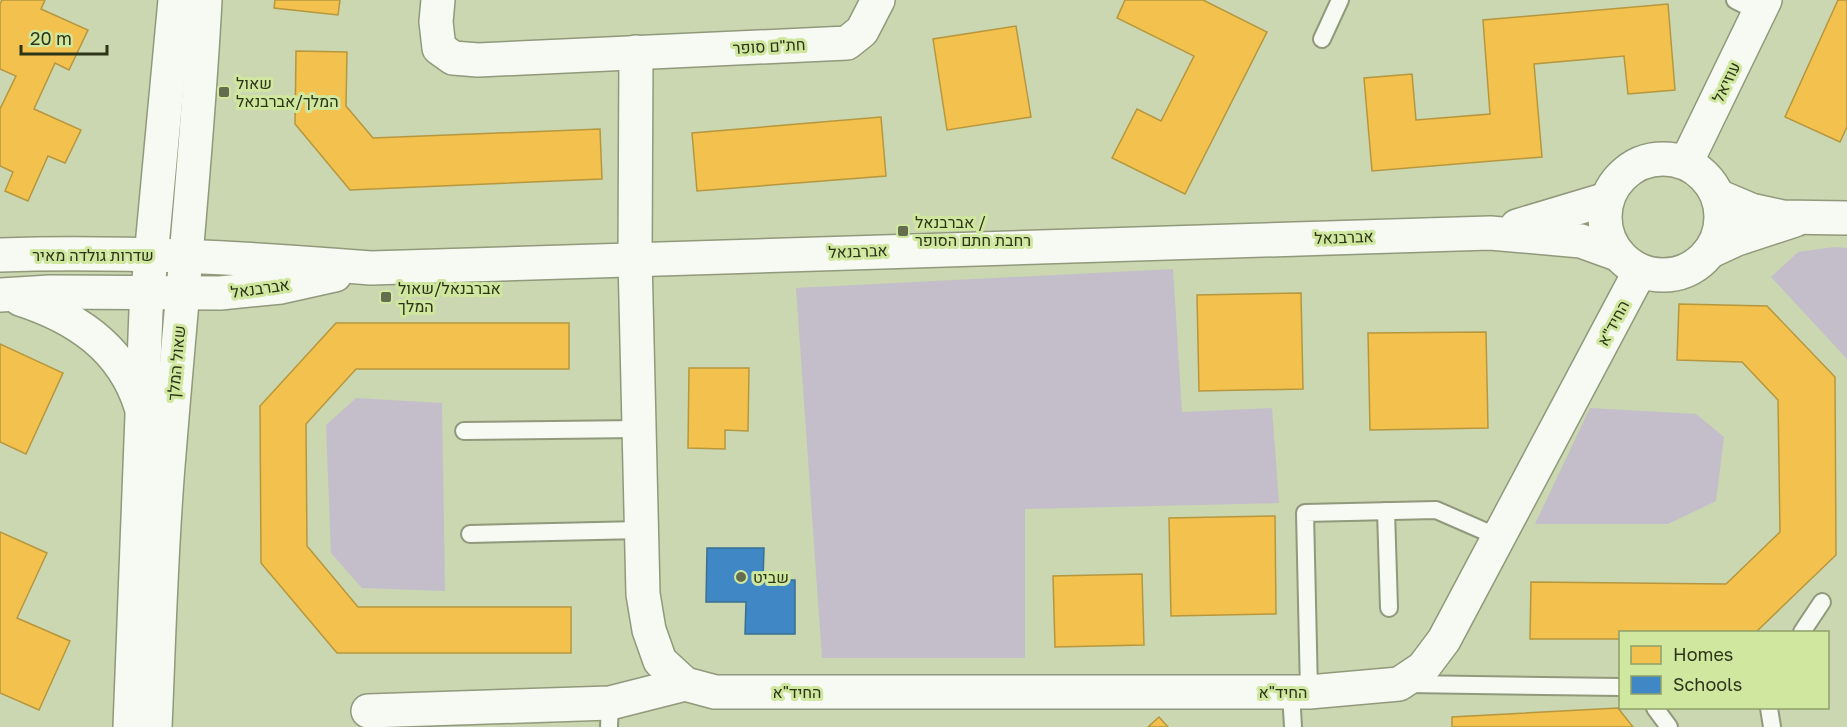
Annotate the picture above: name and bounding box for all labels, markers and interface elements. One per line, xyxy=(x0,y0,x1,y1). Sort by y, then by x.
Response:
scale bar xyxy=(21,18,106,56)
text: 20 m xyxy=(30,27,72,49)
street label: חת"ם סופר xyxy=(732,34,806,58)
street label: עוזיאל xyxy=(1708,58,1744,106)
place label: שאול המלך/אברבנאל xyxy=(236,73,339,111)
marker: שאול המלך/אברבנאל xyxy=(217,85,231,99)
place label: אברבנאל / רחבת חתם הסופר xyxy=(915,212,1031,250)
marker: אברבנאל / רחבת חתם הסופר xyxy=(896,224,910,238)
street label: אברבנאל xyxy=(1314,226,1374,248)
street label: אברבנאל xyxy=(828,240,888,262)
street label: שדרות גולדה מאיר xyxy=(32,245,154,265)
street label: אברבנאל xyxy=(229,274,291,302)
place label: אברבנאל/שאול המלך xyxy=(398,278,501,316)
marker: אברבנאל/שאול המלך xyxy=(379,290,393,304)
street label: החיד"א xyxy=(1593,297,1633,349)
street label: שאול המלך xyxy=(163,324,189,402)
place label: שביט xyxy=(753,567,789,587)
marker: שביט xyxy=(734,570,748,584)
legend xyxy=(1619,631,1829,709)
text: Homes xyxy=(1673,643,1733,665)
text: Schools xyxy=(1673,673,1742,695)
street label: החיד"א xyxy=(773,682,821,702)
street label: החיד"א xyxy=(1259,682,1307,702)

